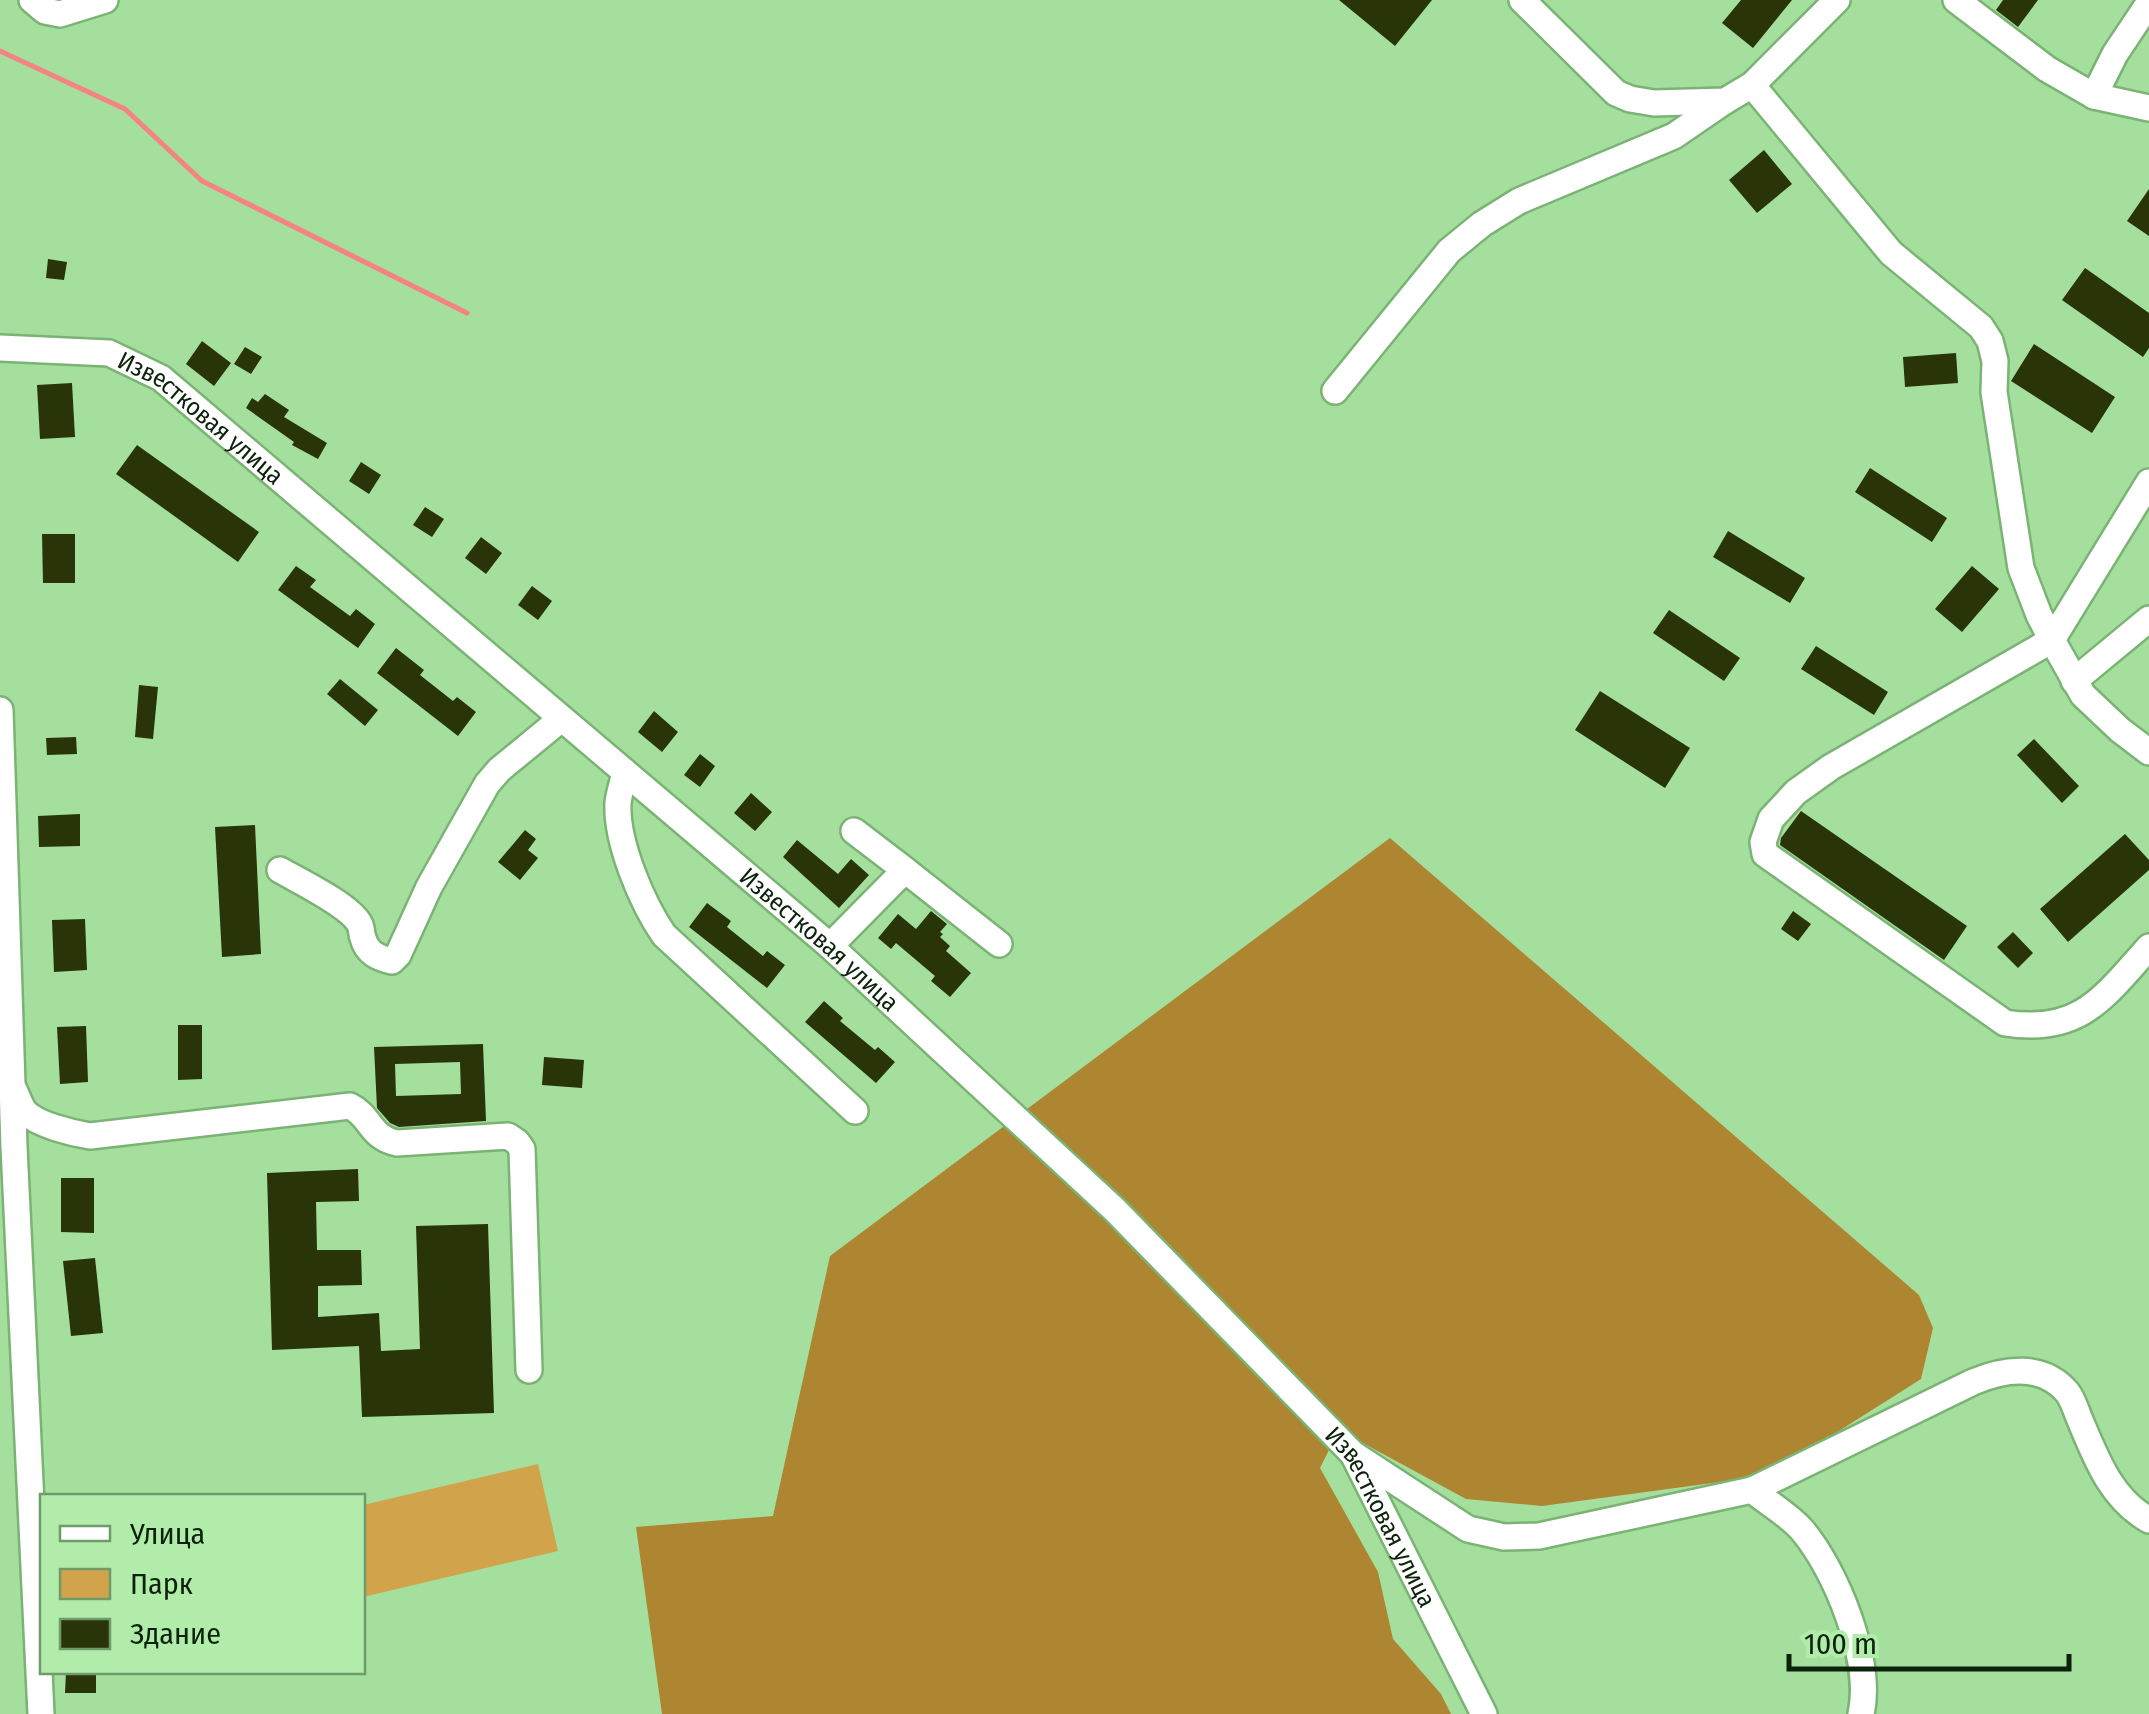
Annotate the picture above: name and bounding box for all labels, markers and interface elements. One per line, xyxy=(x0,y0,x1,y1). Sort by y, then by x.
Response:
street label: Известковая улица xyxy=(113,345,289,491)
street label: Известковая улица xyxy=(733,862,905,1018)
street label: Известковая улица xyxy=(1319,1421,1442,1612)
legend xyxy=(40,1494,365,1674)
text: Улица xyxy=(129,1516,205,1552)
text: Парк xyxy=(130,1566,193,1602)
scale bar xyxy=(1789,1609,2069,1671)
text: Здание xyxy=(130,1616,221,1652)
text: 100 m xyxy=(1804,1626,1877,1662)

